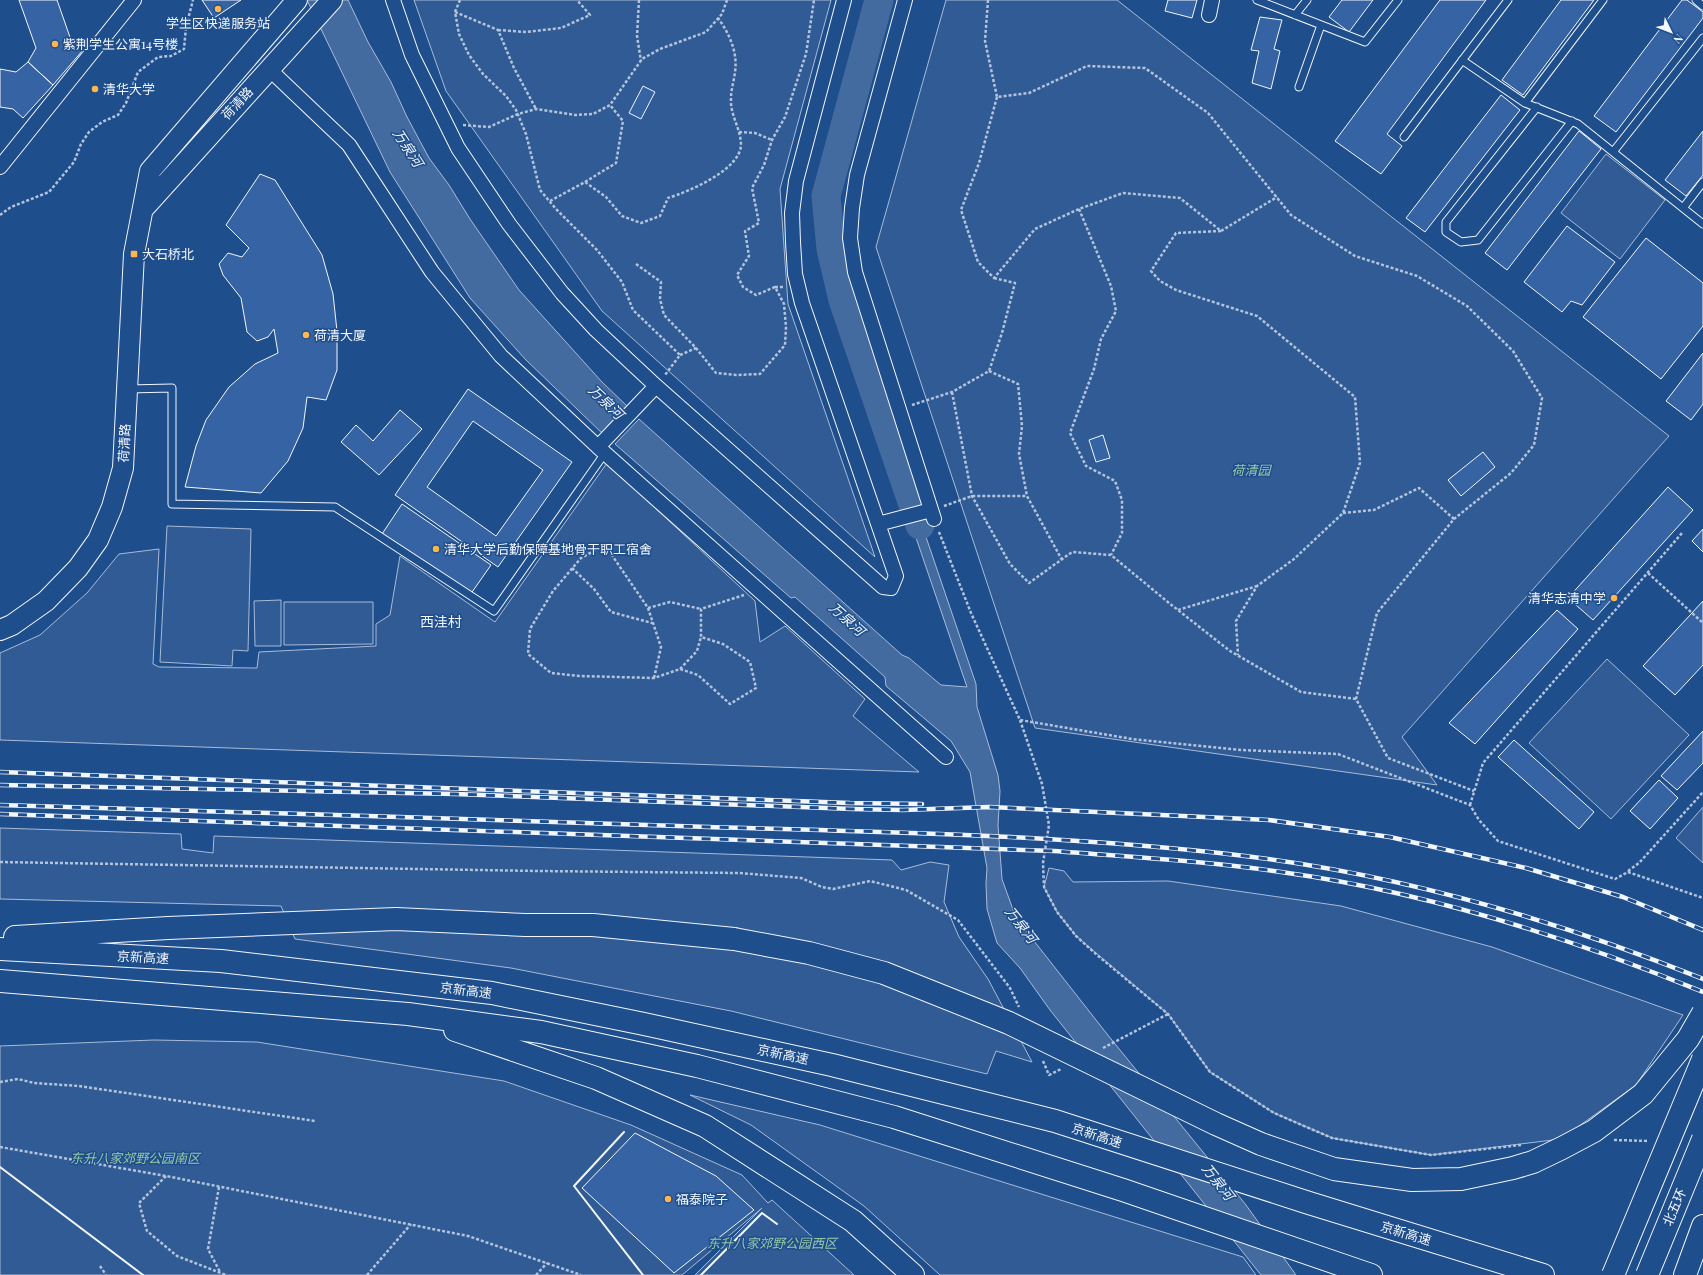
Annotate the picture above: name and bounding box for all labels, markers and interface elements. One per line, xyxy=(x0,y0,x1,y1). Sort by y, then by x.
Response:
marker: 学生区快递服务站 xyxy=(213,4,223,14)
north arrow xyxy=(1651,12,1691,52)
place label: 学生区快递服务站 xyxy=(166,14,270,31)
text: N xyxy=(1670,31,1687,47)
place label: 紫荆学生公寓14号楼 xyxy=(63,35,178,52)
marker: 紫荆学生公寓14号楼 xyxy=(50,39,60,49)
place label: 清华大学 xyxy=(103,80,155,97)
street label: 荷清路 xyxy=(217,83,256,123)
marker: 清华大学 xyxy=(90,84,100,94)
water label: 万泉河 xyxy=(389,125,429,173)
place label: 大石桥北 xyxy=(142,245,194,262)
marker: 大石桥北 xyxy=(129,249,139,259)
place label: 荷清大厦 xyxy=(314,326,366,343)
marker: 荷清大厦 xyxy=(301,330,311,340)
water label: 万泉河 xyxy=(585,380,630,425)
street label: 荷清路 xyxy=(114,423,133,463)
park label: 荷清园 xyxy=(1231,461,1272,478)
place label: 清华大学后勤保障基地骨干职工宿舍 xyxy=(444,540,652,557)
marker: 清华大学后勤保障基地骨干职工宿舍 xyxy=(431,544,441,554)
place label: 清华志清中学 xyxy=(1528,589,1606,606)
marker: 清华志清中学 xyxy=(1609,593,1619,603)
water label: 万泉河 xyxy=(825,598,872,642)
district label: 西洼村 xyxy=(420,612,462,631)
water label: 万泉河 xyxy=(1001,902,1044,949)
street label: 京新高速 xyxy=(117,947,169,966)
street label: 京新高速 xyxy=(439,978,493,1001)
street label: 京新高速 xyxy=(756,1040,810,1067)
street label: 京新高速 xyxy=(1070,1118,1125,1151)
park label: 东升八家郊野公园南区 xyxy=(70,1149,202,1166)
water label: 万泉河 xyxy=(1198,1159,1241,1206)
street label: 北五环 xyxy=(1658,1186,1689,1228)
place label: 福泰院子 xyxy=(676,1190,728,1207)
marker: 福泰院子 xyxy=(663,1194,673,1204)
street label: 京新高速 xyxy=(1379,1217,1434,1248)
park label: 东升八家郊野公园西区 xyxy=(707,1234,839,1251)

